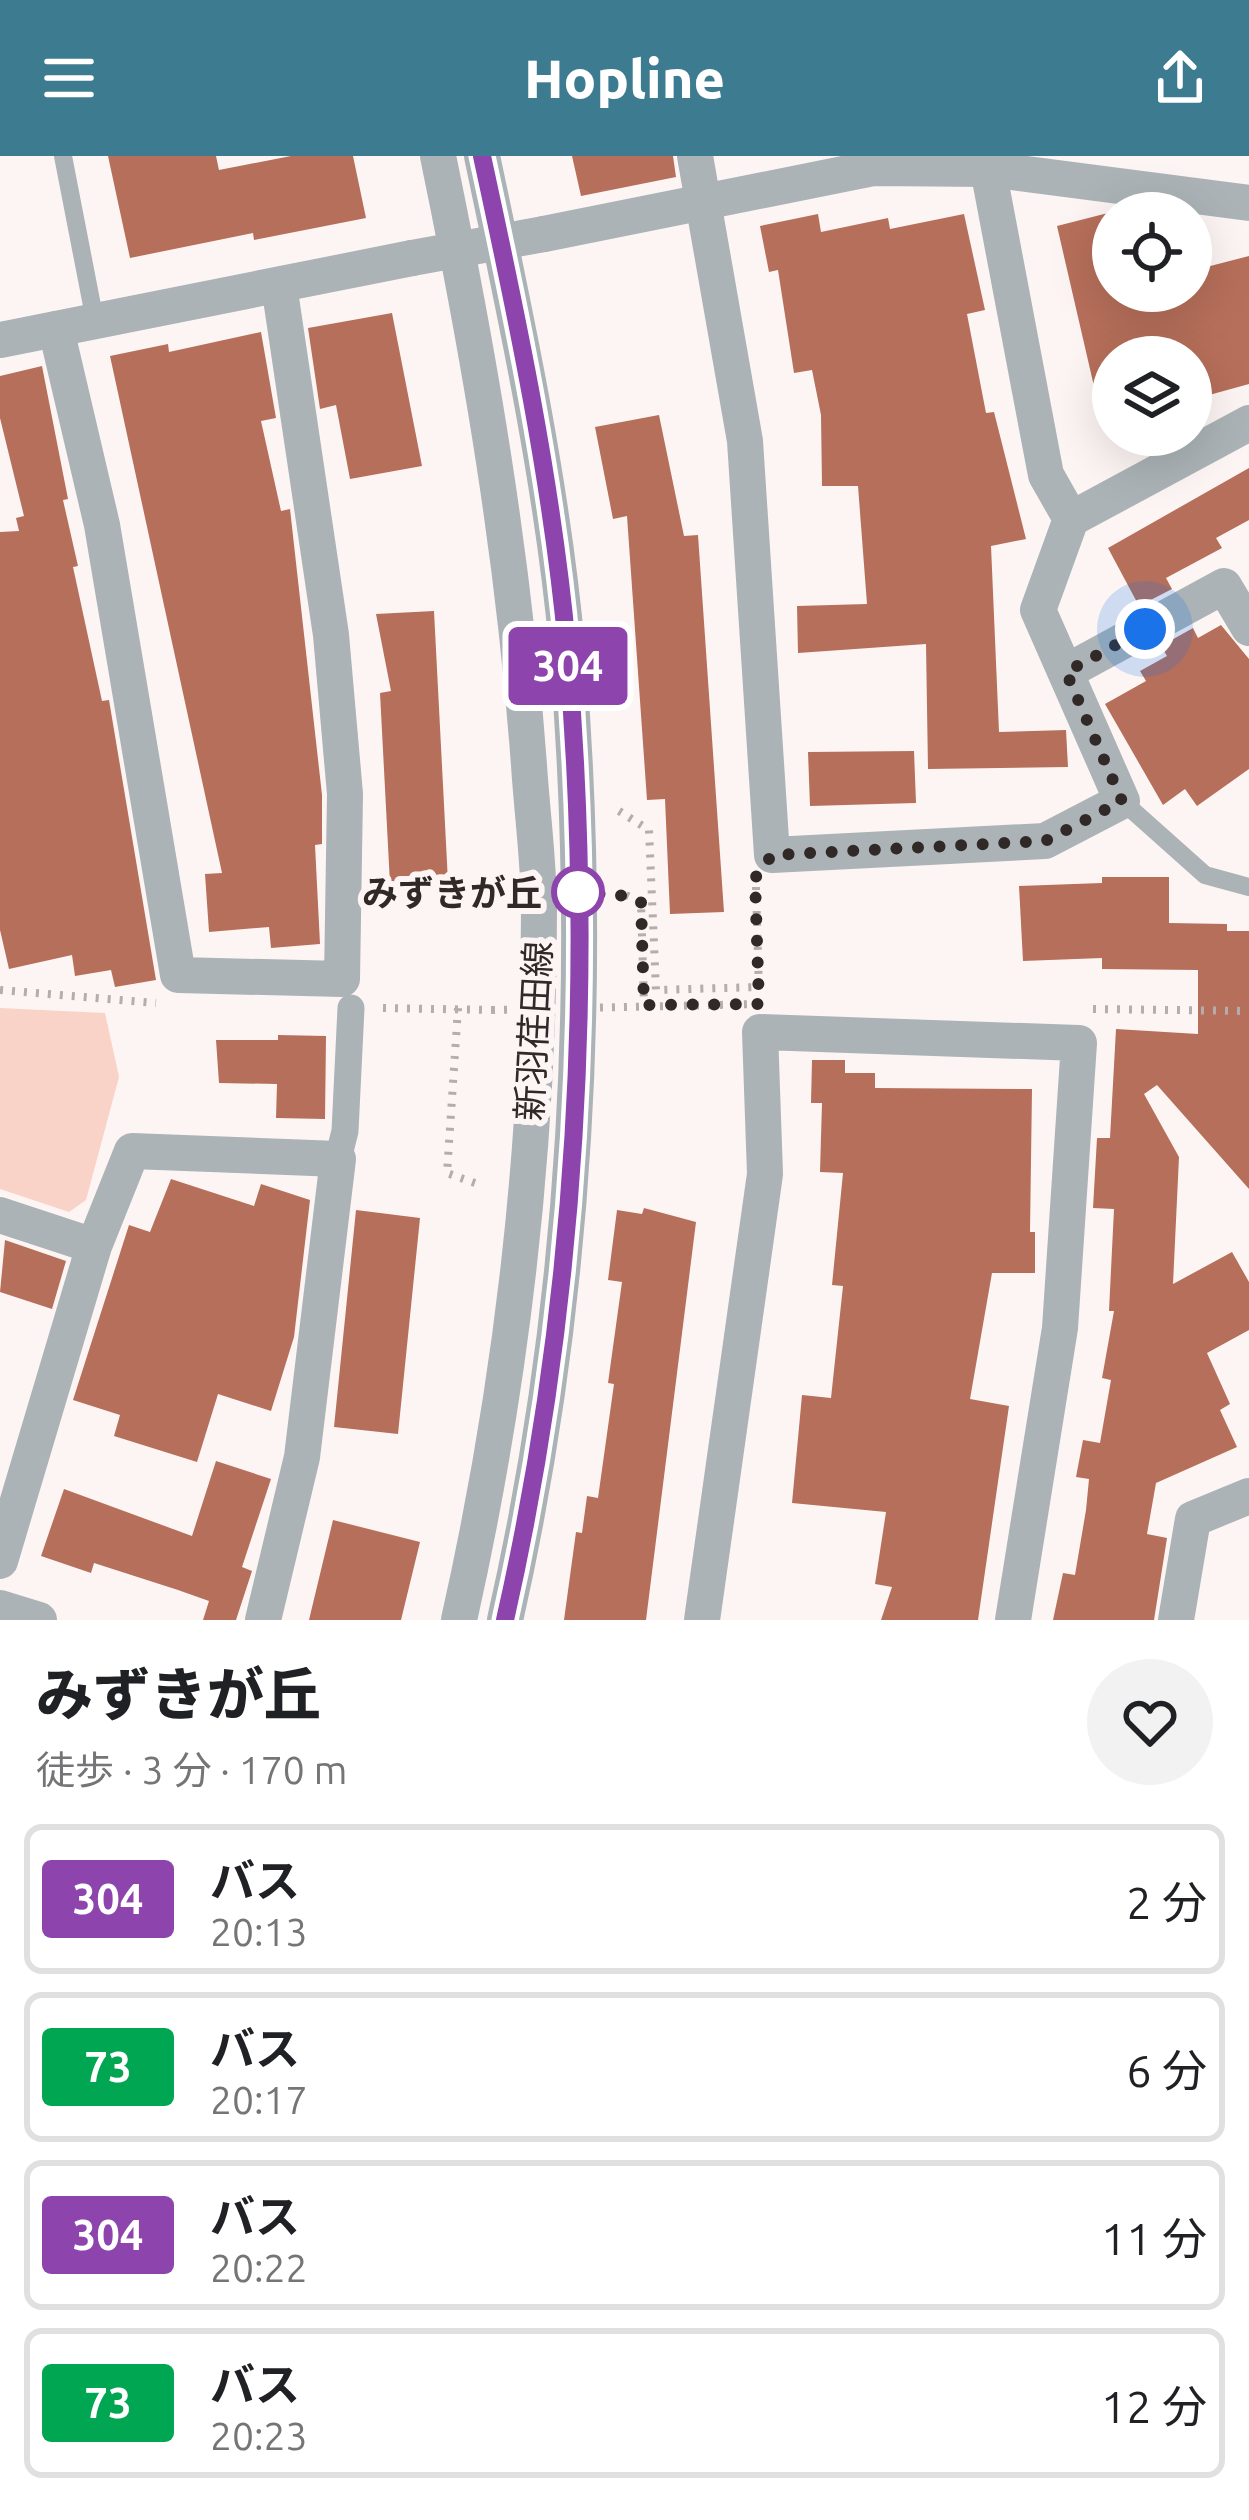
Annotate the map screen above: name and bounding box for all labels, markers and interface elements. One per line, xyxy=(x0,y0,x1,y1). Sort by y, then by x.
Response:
icon: menu xyxy=(36,45,102,111)
icon: share xyxy=(1147,45,1213,111)
text: Hopline xyxy=(524,48,725,108)
map controls xyxy=(1092,192,1212,456)
button: locate xyxy=(1092,192,1212,312)
button: layers xyxy=(1092,336,1212,456)
your location xyxy=(1115,599,1175,659)
line badge: 304 xyxy=(499,627,637,705)
text: 304 xyxy=(532,642,604,689)
marker: みずきが丘 xyxy=(553,867,603,917)
place label: みずきが丘 xyxy=(362,872,542,913)
street label: 新羽荏田線 xyxy=(508,940,558,1122)
button: heart xyxy=(1087,1659,1213,1785)
text: みずきが丘 xyxy=(36,1662,321,1726)
text: 徒歩 · 3 分 · 170 m xyxy=(36,1748,347,1791)
text: バス xyxy=(210,1855,300,1906)
text: 304 xyxy=(72,1875,144,1922)
text: 2 分 xyxy=(1126,1877,1207,1928)
text: 20:13 xyxy=(210,1910,308,1953)
text: バス xyxy=(210,2023,300,2074)
text: 73 xyxy=(84,2043,132,2090)
text: 6 分 xyxy=(1126,2045,1207,2096)
text: 20:17 xyxy=(210,2078,308,2121)
text: バス xyxy=(210,2191,300,2242)
text: 304 xyxy=(72,2211,144,2258)
text: 11 分 xyxy=(1101,2213,1207,2264)
text: 20:22 xyxy=(210,2246,308,2289)
text: バス xyxy=(210,2359,300,2410)
text: 73 xyxy=(84,2379,132,2426)
text: 12 分 xyxy=(1101,2381,1207,2432)
text: 20:23 xyxy=(210,2414,308,2457)

